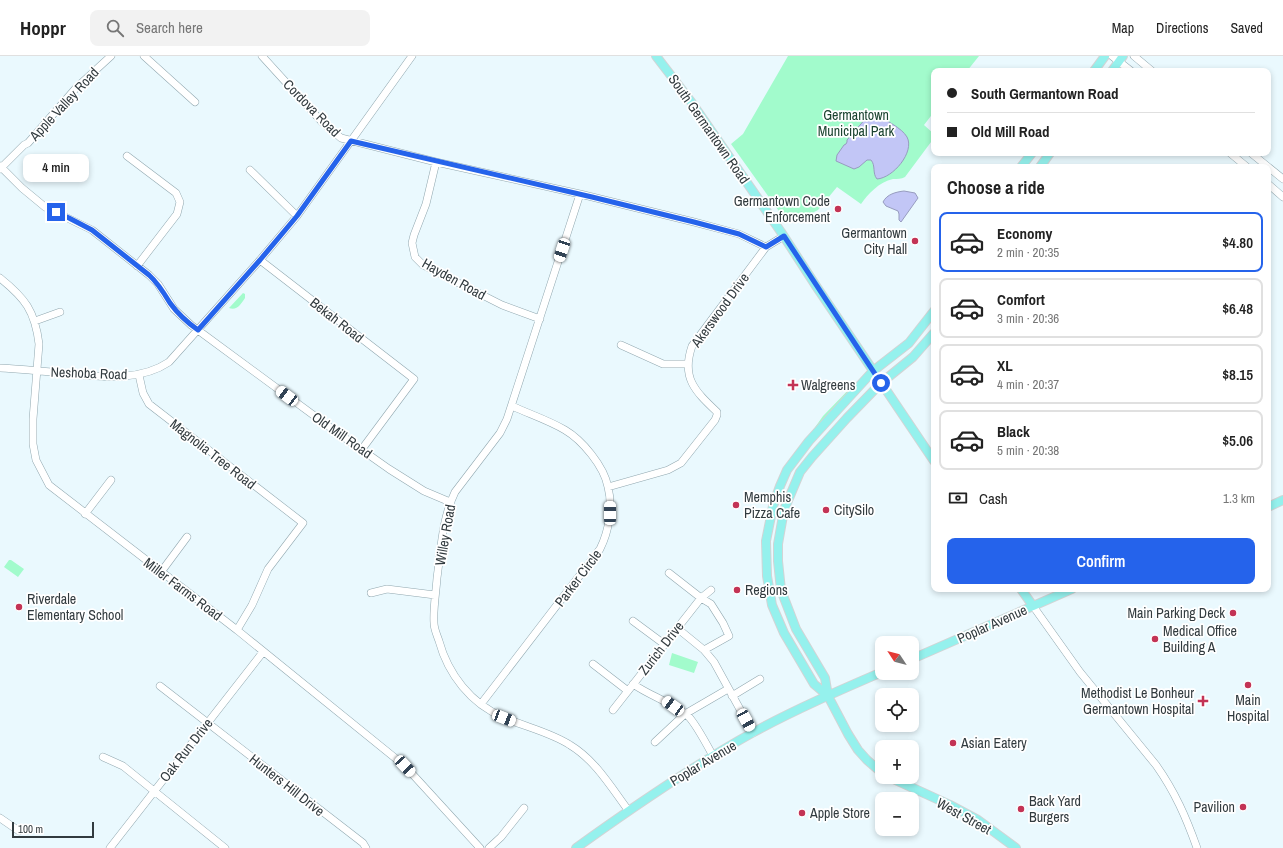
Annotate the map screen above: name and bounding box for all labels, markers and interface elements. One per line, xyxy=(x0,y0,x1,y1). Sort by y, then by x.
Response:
search box xyxy=(90,10,370,46)
text: Hoppr xyxy=(20,15,66,41)
icon: search xyxy=(104,17,126,39)
text: Search here xyxy=(136,17,203,38)
text: Map xyxy=(1112,19,1134,37)
text: Directions xyxy=(1156,19,1208,37)
text: Saved xyxy=(1230,19,1263,37)
street label: Apple Valley Road xyxy=(25,64,103,145)
street label: South Germantown Road xyxy=(664,71,754,187)
street label: Cordova Road xyxy=(279,75,345,141)
text: South Germantown Road xyxy=(971,83,1119,104)
park label: Germantown Municipal Park xyxy=(818,106,895,140)
text: Old Mill Road xyxy=(971,121,1050,142)
callout: 4 min xyxy=(23,154,89,182)
text: 4 min xyxy=(42,159,70,176)
text: Choose a ride xyxy=(947,175,1045,200)
place label: Germantown Code Enforcement xyxy=(734,192,830,226)
route end xyxy=(47,203,65,221)
marker: Germantown Code Enforcement xyxy=(833,204,843,214)
text: Economy xyxy=(997,223,1052,244)
place label: Germantown City Hall xyxy=(841,224,907,258)
icon: car xyxy=(949,224,985,260)
text: $4.80 xyxy=(1222,232,1253,253)
marker: Germantown City Hall xyxy=(910,236,920,246)
car xyxy=(553,237,571,263)
text: 2 min · 20:35 xyxy=(997,244,1059,261)
street label: Hayden Road xyxy=(419,254,489,304)
street label: Akerswood Drive xyxy=(686,269,753,351)
text: Comfort xyxy=(997,289,1045,310)
icon: car xyxy=(949,290,985,326)
street label: Bekah Road xyxy=(307,293,367,347)
text: $6.48 xyxy=(1222,298,1253,319)
text: 3 min · 20:36 xyxy=(997,310,1059,327)
text: XL xyxy=(997,355,1013,376)
icon: car xyxy=(949,356,985,392)
street label: Neshoba Road xyxy=(50,363,128,383)
text: $8.15 xyxy=(1222,364,1253,385)
route start xyxy=(872,374,890,392)
place label: Walgreens xyxy=(801,376,856,394)
text: 4 min · 20:37 xyxy=(997,376,1059,393)
marker: Walgreens xyxy=(788,380,798,390)
car xyxy=(274,384,300,408)
street label: Old Mill Road xyxy=(308,408,376,462)
street label: Magnolia Tree Road xyxy=(166,415,260,493)
text: Black xyxy=(997,421,1030,442)
icon: car xyxy=(949,422,985,458)
text: $5.06 xyxy=(1222,430,1253,451)
text: 5 min · 20:38 xyxy=(997,442,1059,459)
icon: cash xyxy=(947,487,969,509)
place label: Memphis Pizza Cafe xyxy=(744,488,800,522)
text: Cash xyxy=(979,488,1008,509)
text: 1.3 km xyxy=(1223,490,1255,507)
marker: Memphis Pizza Cafe xyxy=(731,500,741,510)
car xyxy=(604,501,616,525)
place label: CitySilo xyxy=(834,501,874,519)
street label: Willey Road xyxy=(431,503,459,567)
marker: CitySilo xyxy=(821,505,831,515)
button: Confirm xyxy=(947,538,1255,584)
street label: Parker Circle xyxy=(551,546,605,610)
street label: Miller Farms Road xyxy=(140,554,226,624)
place label: Regions xyxy=(745,581,788,599)
marker: Regions xyxy=(732,585,742,595)
place label: Riverdale Elementary School xyxy=(27,590,123,624)
street label: Poplar Avenue xyxy=(954,601,1030,647)
marker: Riverdale Elementary School xyxy=(14,602,24,612)
place label: Main Parking Deck xyxy=(1127,604,1225,622)
marker: Main Parking Deck xyxy=(1228,608,1238,618)
street label: Zurich Drive xyxy=(634,618,688,678)
place label: Medical Office Building A xyxy=(1163,622,1237,656)
marker: Medical Office Building A xyxy=(1150,634,1160,644)
north arrow xyxy=(875,636,919,680)
map controls xyxy=(875,636,919,836)
marker: Main Hospital xyxy=(1243,680,1253,690)
place label: Methodist Le Bonheur Germantown Hospital xyxy=(1081,684,1194,718)
button: locate xyxy=(875,688,919,732)
place label: Main Hospital xyxy=(1227,691,1269,725)
car xyxy=(660,694,686,718)
marker: Methodist Le Bonheur Germantown Hospital xyxy=(1197,695,1209,707)
car xyxy=(735,707,757,733)
car xyxy=(491,708,517,728)
street label: Oak Run Drive xyxy=(156,715,216,785)
place label: Asian Eatery xyxy=(960,734,1027,752)
street label: Poplar Avenue xyxy=(666,736,740,790)
marker: Asian Eatery xyxy=(948,738,958,748)
button: + xyxy=(875,740,919,784)
street label: Hunters Hill Drive xyxy=(246,750,328,820)
car xyxy=(392,753,418,779)
button: − xyxy=(875,792,919,836)
place label: Back Yard Burgers xyxy=(1029,792,1081,826)
street label: West Street xyxy=(933,794,995,838)
place label: Pavilion xyxy=(1194,798,1235,816)
marker: Pavilion xyxy=(1238,802,1248,812)
place label: Apple Store xyxy=(809,804,870,822)
marker: Back Yard Burgers xyxy=(1016,804,1026,814)
marker: Apple Store xyxy=(797,808,807,818)
scale bar xyxy=(12,820,94,839)
text: 100 m xyxy=(18,822,43,836)

